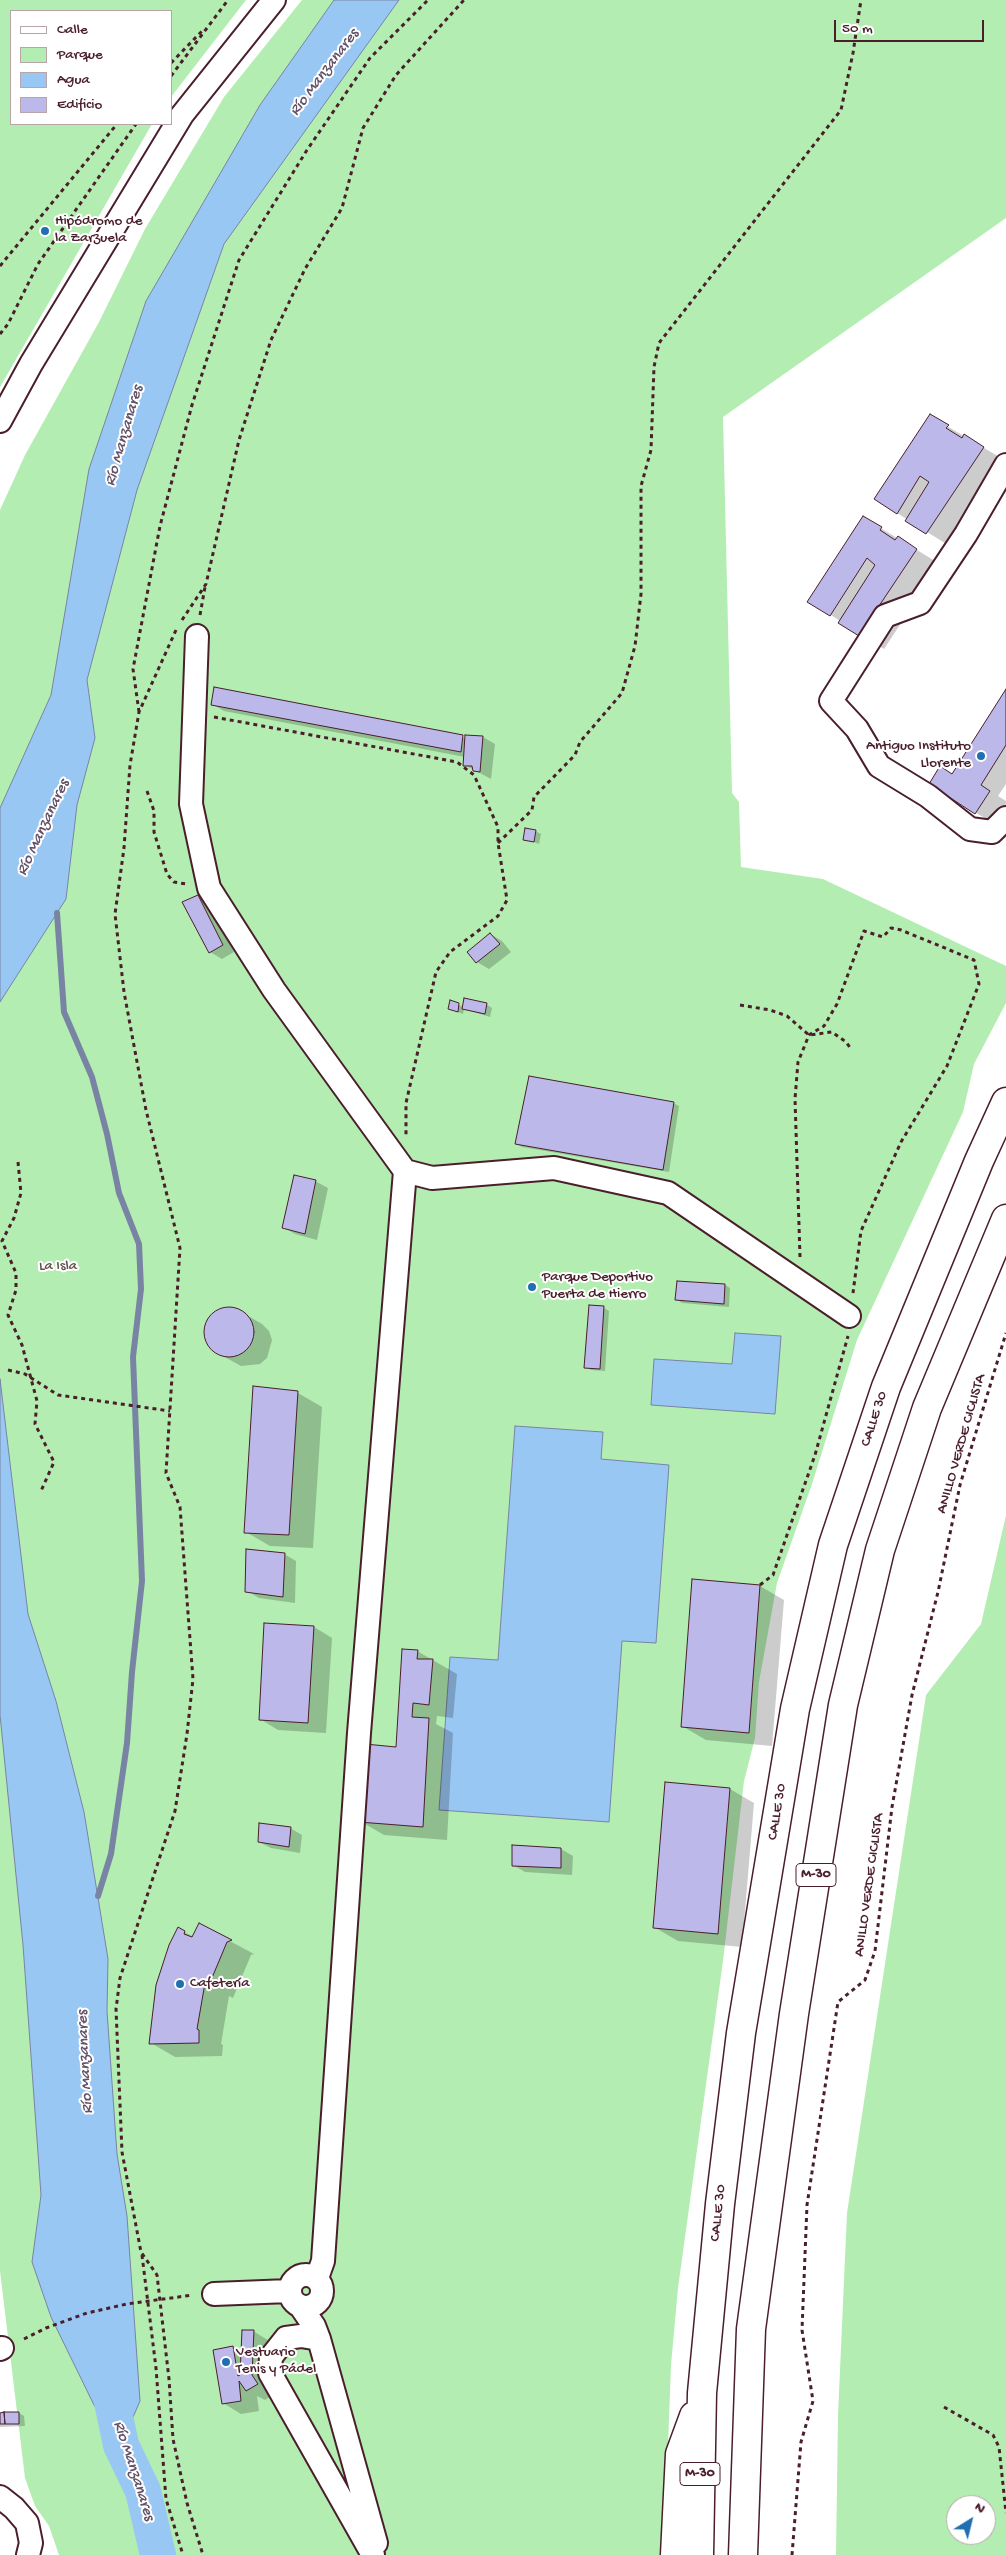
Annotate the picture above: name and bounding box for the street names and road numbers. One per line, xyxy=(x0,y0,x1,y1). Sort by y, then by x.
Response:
street label: ANILLO VERDE CICLISTA xyxy=(933,1372,991,1516)
street label: CALLE 30 xyxy=(858,1389,892,1449)
street label: CALLE 30 xyxy=(765,1782,791,1842)
street label: ANILLO VERDE CICLISTA xyxy=(851,1812,889,1958)
road number: M-30 xyxy=(796,1864,836,1886)
street label: CALLE 30 xyxy=(707,2184,731,2242)
road number: M-30 xyxy=(680,2462,720,2486)

